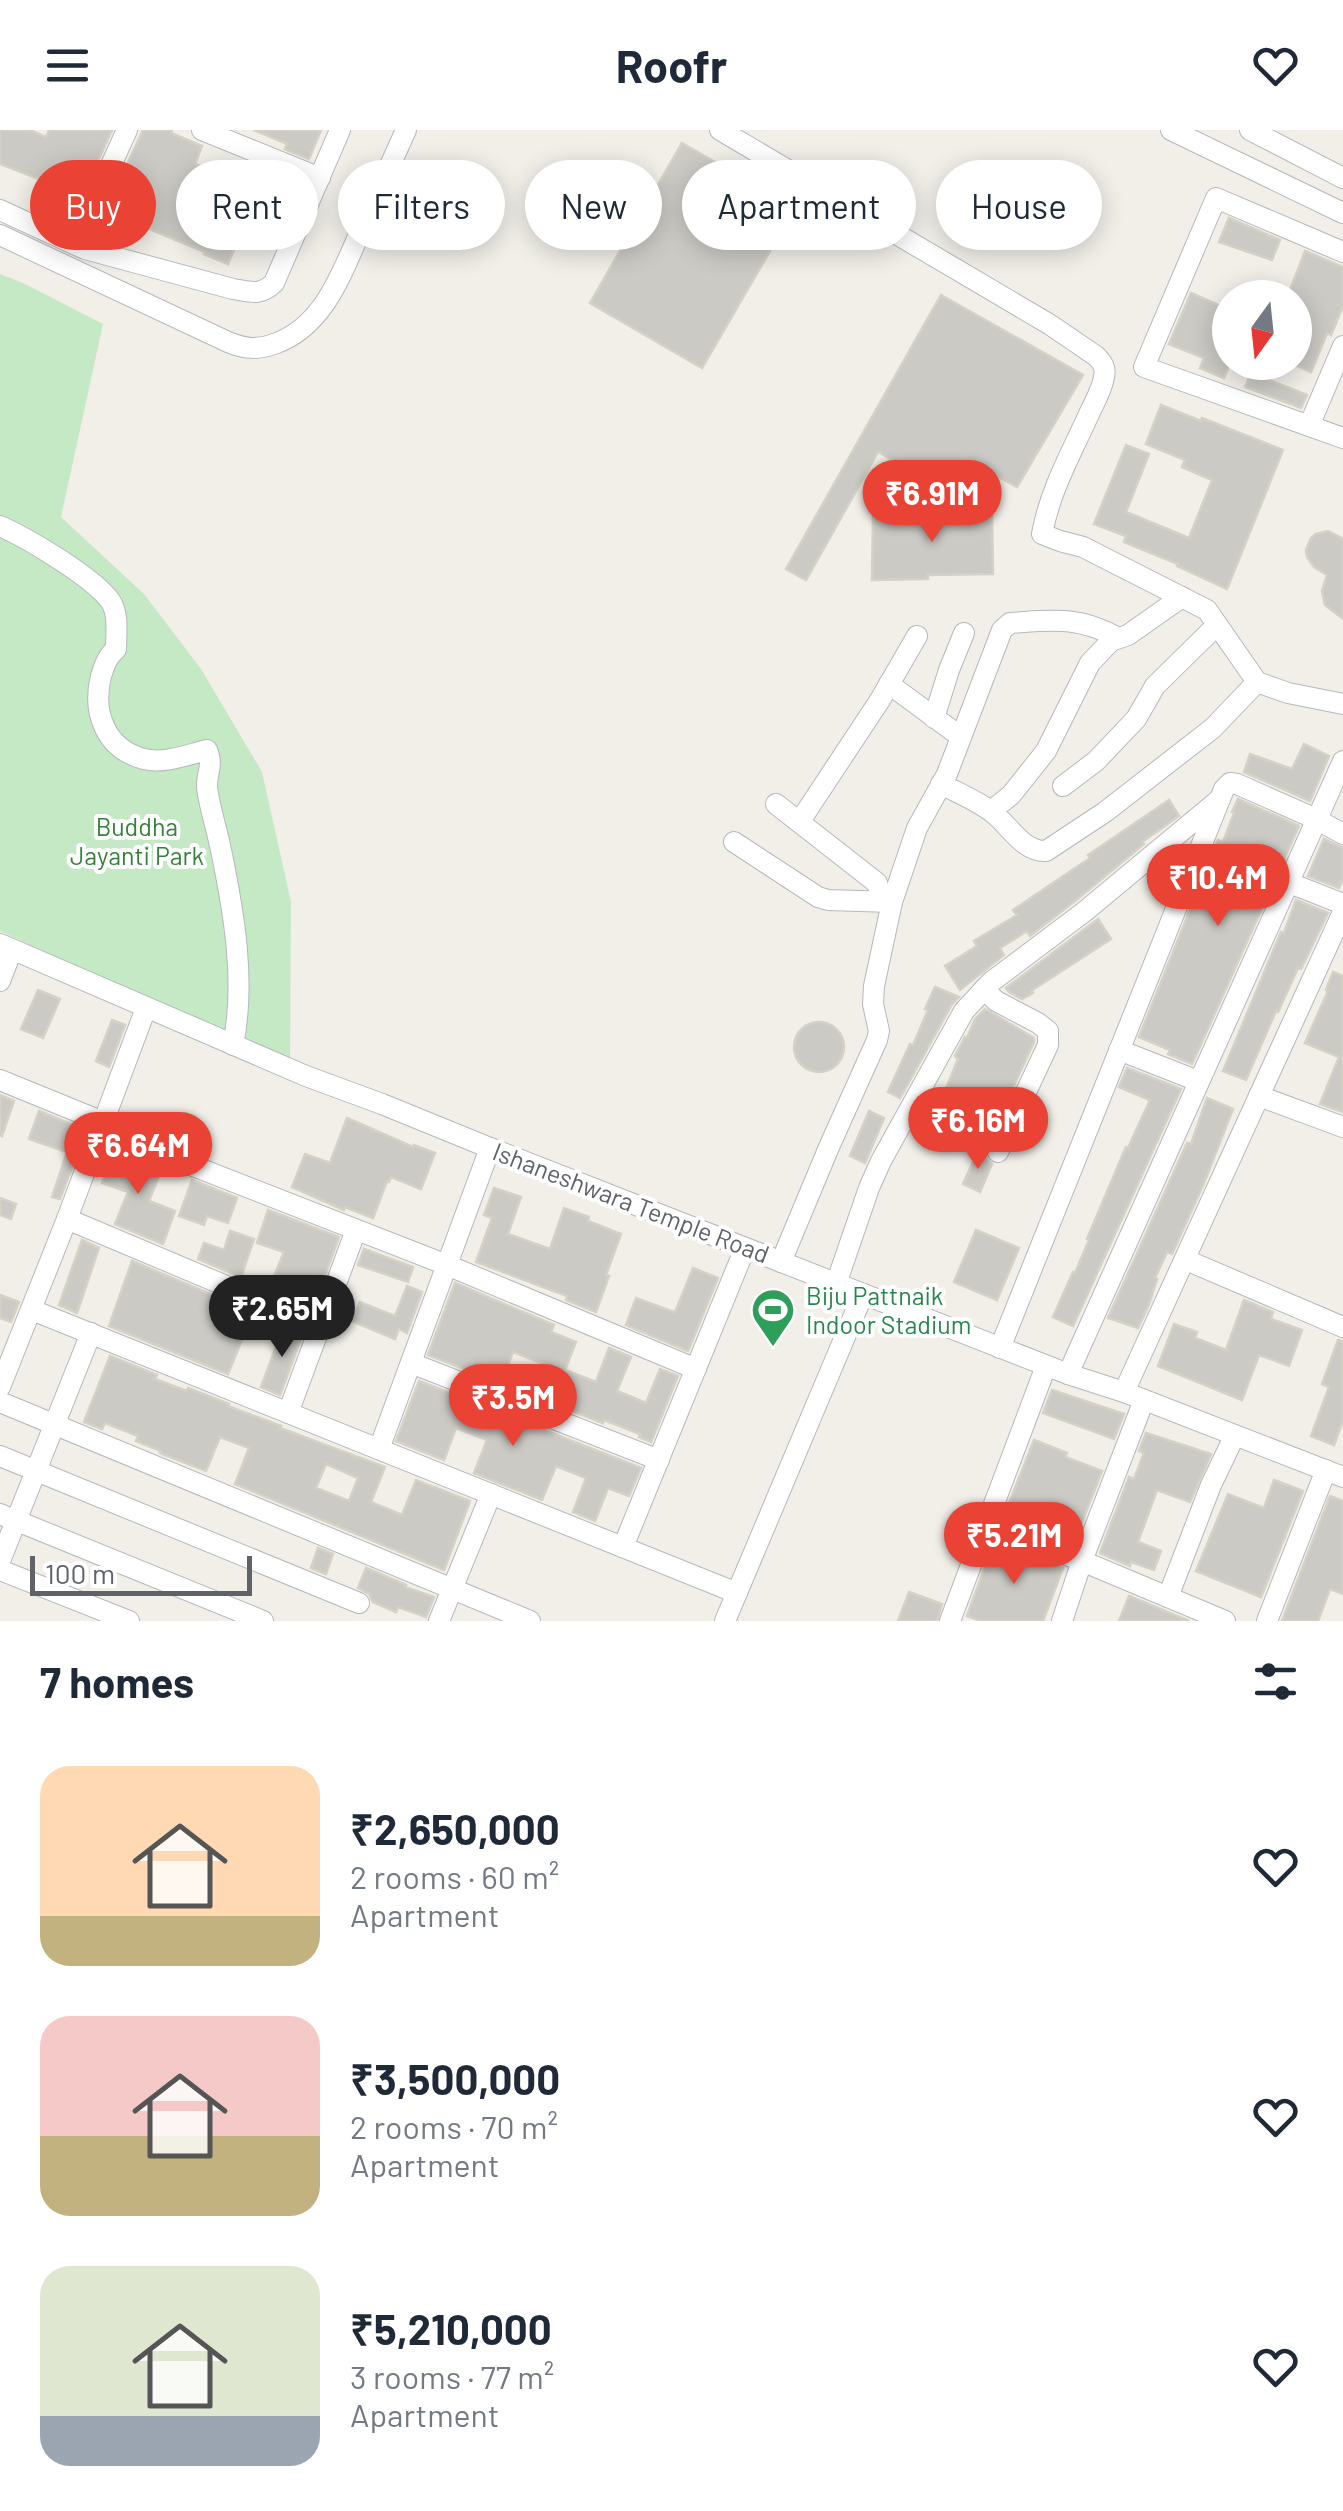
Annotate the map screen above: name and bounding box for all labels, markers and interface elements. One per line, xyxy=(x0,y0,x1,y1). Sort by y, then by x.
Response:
icon: menu xyxy=(40,38,95,93)
text: Roofr xyxy=(616,38,727,92)
icon: heart xyxy=(1248,38,1303,93)
chip: Buy xyxy=(30,160,156,250)
chip: Rent xyxy=(176,160,318,250)
chip: Filters xyxy=(338,160,505,250)
chip: New xyxy=(525,160,662,250)
chip: Apartment xyxy=(682,160,916,250)
chip: House xyxy=(936,160,1102,250)
north arrow xyxy=(1212,280,1312,380)
map controls xyxy=(1212,280,1312,380)
pin: ₹6.91M xyxy=(851,460,1013,545)
text: ₹6.91M xyxy=(885,473,979,511)
park label: Buddha Jayanti Park xyxy=(70,811,204,870)
pin: ₹10.4M xyxy=(1137,844,1299,929)
text: ₹10.4M xyxy=(1169,857,1267,895)
pin: ₹6.16M xyxy=(897,1087,1059,1172)
text: ₹6.16M xyxy=(930,1100,1026,1138)
pin: ₹6.64M xyxy=(57,1112,219,1197)
text: ₹6.64M xyxy=(86,1125,190,1163)
street label: Ishaneshwara Temple Road xyxy=(489,1135,774,1269)
pin: ₹2.65M xyxy=(201,1275,363,1360)
place label: Biju Pattnaik Indoor Stadium xyxy=(806,1280,971,1339)
sports icon: Biju Pattnaik Indoor Stadium xyxy=(750,1287,796,1348)
text: ₹2.65M xyxy=(231,1288,333,1326)
pin: ₹3.5M xyxy=(443,1364,583,1449)
text: ₹3.5M xyxy=(471,1377,555,1415)
pin: ₹5.21M xyxy=(933,1502,1095,1587)
text: ₹5.21M xyxy=(966,1515,1062,1553)
scale bar xyxy=(30,1551,252,1596)
text: 100 m xyxy=(45,1556,115,1590)
icon: filters xyxy=(1248,1654,1303,1709)
text: 7 homes xyxy=(40,1656,194,1706)
text: ₹2,650,000 xyxy=(350,1803,560,1853)
icon: home xyxy=(120,1806,240,1926)
icon: heart xyxy=(1248,1839,1303,1894)
text: 2 rooms · 60 m² xyxy=(350,1857,559,1895)
text: Apartment xyxy=(350,1895,499,1933)
text: ₹3,500,000 xyxy=(350,2053,560,2103)
icon: home xyxy=(120,2056,240,2176)
icon: heart xyxy=(1248,2089,1303,2144)
text: 2 rooms · 70 m² xyxy=(350,2107,558,2145)
text: Apartment xyxy=(350,2145,499,2183)
text: ₹5,210,000 xyxy=(350,2303,552,2353)
icon: home xyxy=(120,2306,240,2426)
icon: heart xyxy=(1248,2339,1303,2394)
text: 3 rooms · 77 m² xyxy=(350,2357,554,2395)
text: Apartment xyxy=(350,2395,499,2433)

